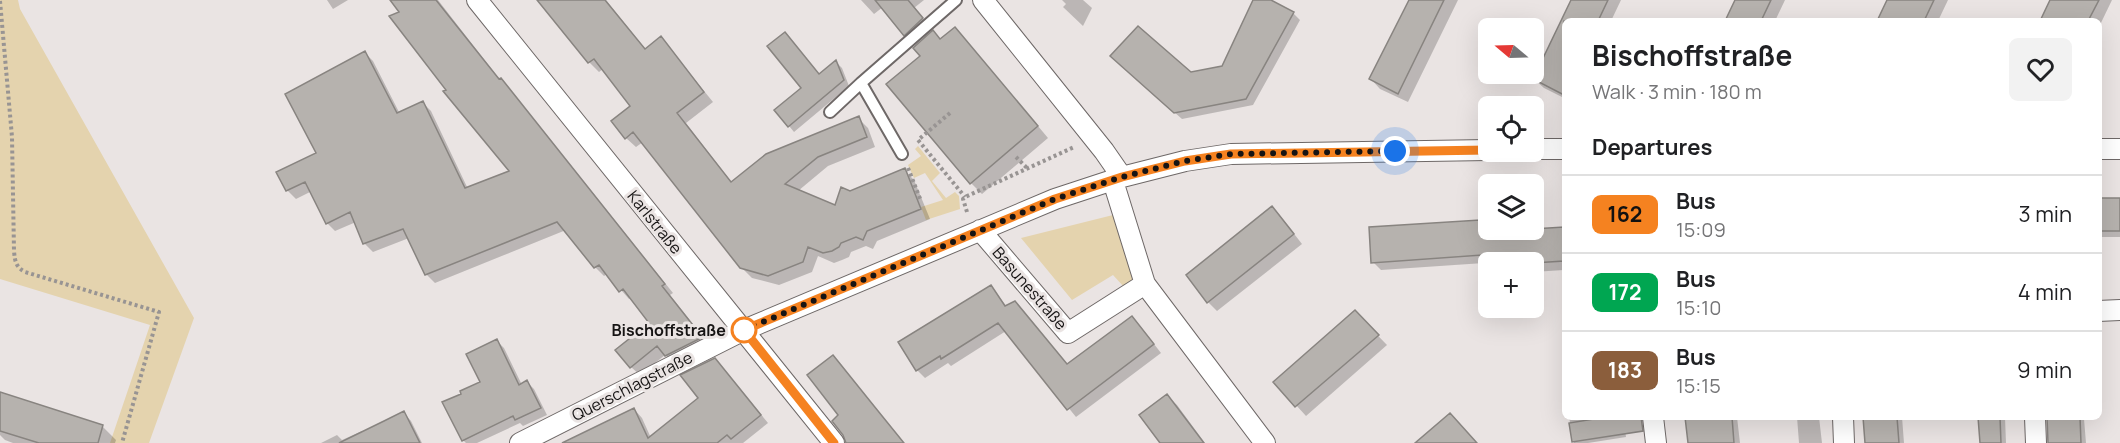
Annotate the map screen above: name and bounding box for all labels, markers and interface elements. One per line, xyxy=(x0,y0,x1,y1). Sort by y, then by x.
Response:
north arrow xyxy=(1478,18,1544,84)
map controls xyxy=(1478,18,1544,318)
text: Bischoffstraße xyxy=(1592,36,1792,74)
button: heart xyxy=(2009,38,2072,101)
text: Walk · 3 min · 180 m xyxy=(1592,78,1762,105)
button: locate xyxy=(1478,96,1544,162)
text: Departures xyxy=(1592,132,1712,162)
your location xyxy=(1380,136,1410,166)
button: layers xyxy=(1478,174,1544,240)
street label: Karlstraße xyxy=(623,186,687,258)
text: Bus xyxy=(1676,186,1716,216)
text: 3 min xyxy=(2019,199,2072,229)
text: 162 xyxy=(1608,200,1642,228)
text: 15:09 xyxy=(1676,216,1726,243)
street label: Basunestraße xyxy=(988,242,1072,334)
button: + xyxy=(1478,252,1544,318)
text: Bus xyxy=(1676,264,1716,294)
text: 4 min xyxy=(2018,277,2072,307)
text: 172 xyxy=(1609,278,1641,306)
text: 15:10 xyxy=(1676,294,1721,321)
marker: Bischoffstraße xyxy=(731,317,757,343)
place label: Bischoffstraße xyxy=(611,319,726,341)
text: Bus xyxy=(1676,342,1716,372)
street label: Querschlagstraße xyxy=(568,346,696,426)
text: 9 min xyxy=(2017,355,2072,385)
text: 183 xyxy=(1608,356,1642,384)
text: 15:15 xyxy=(1676,372,1721,399)

